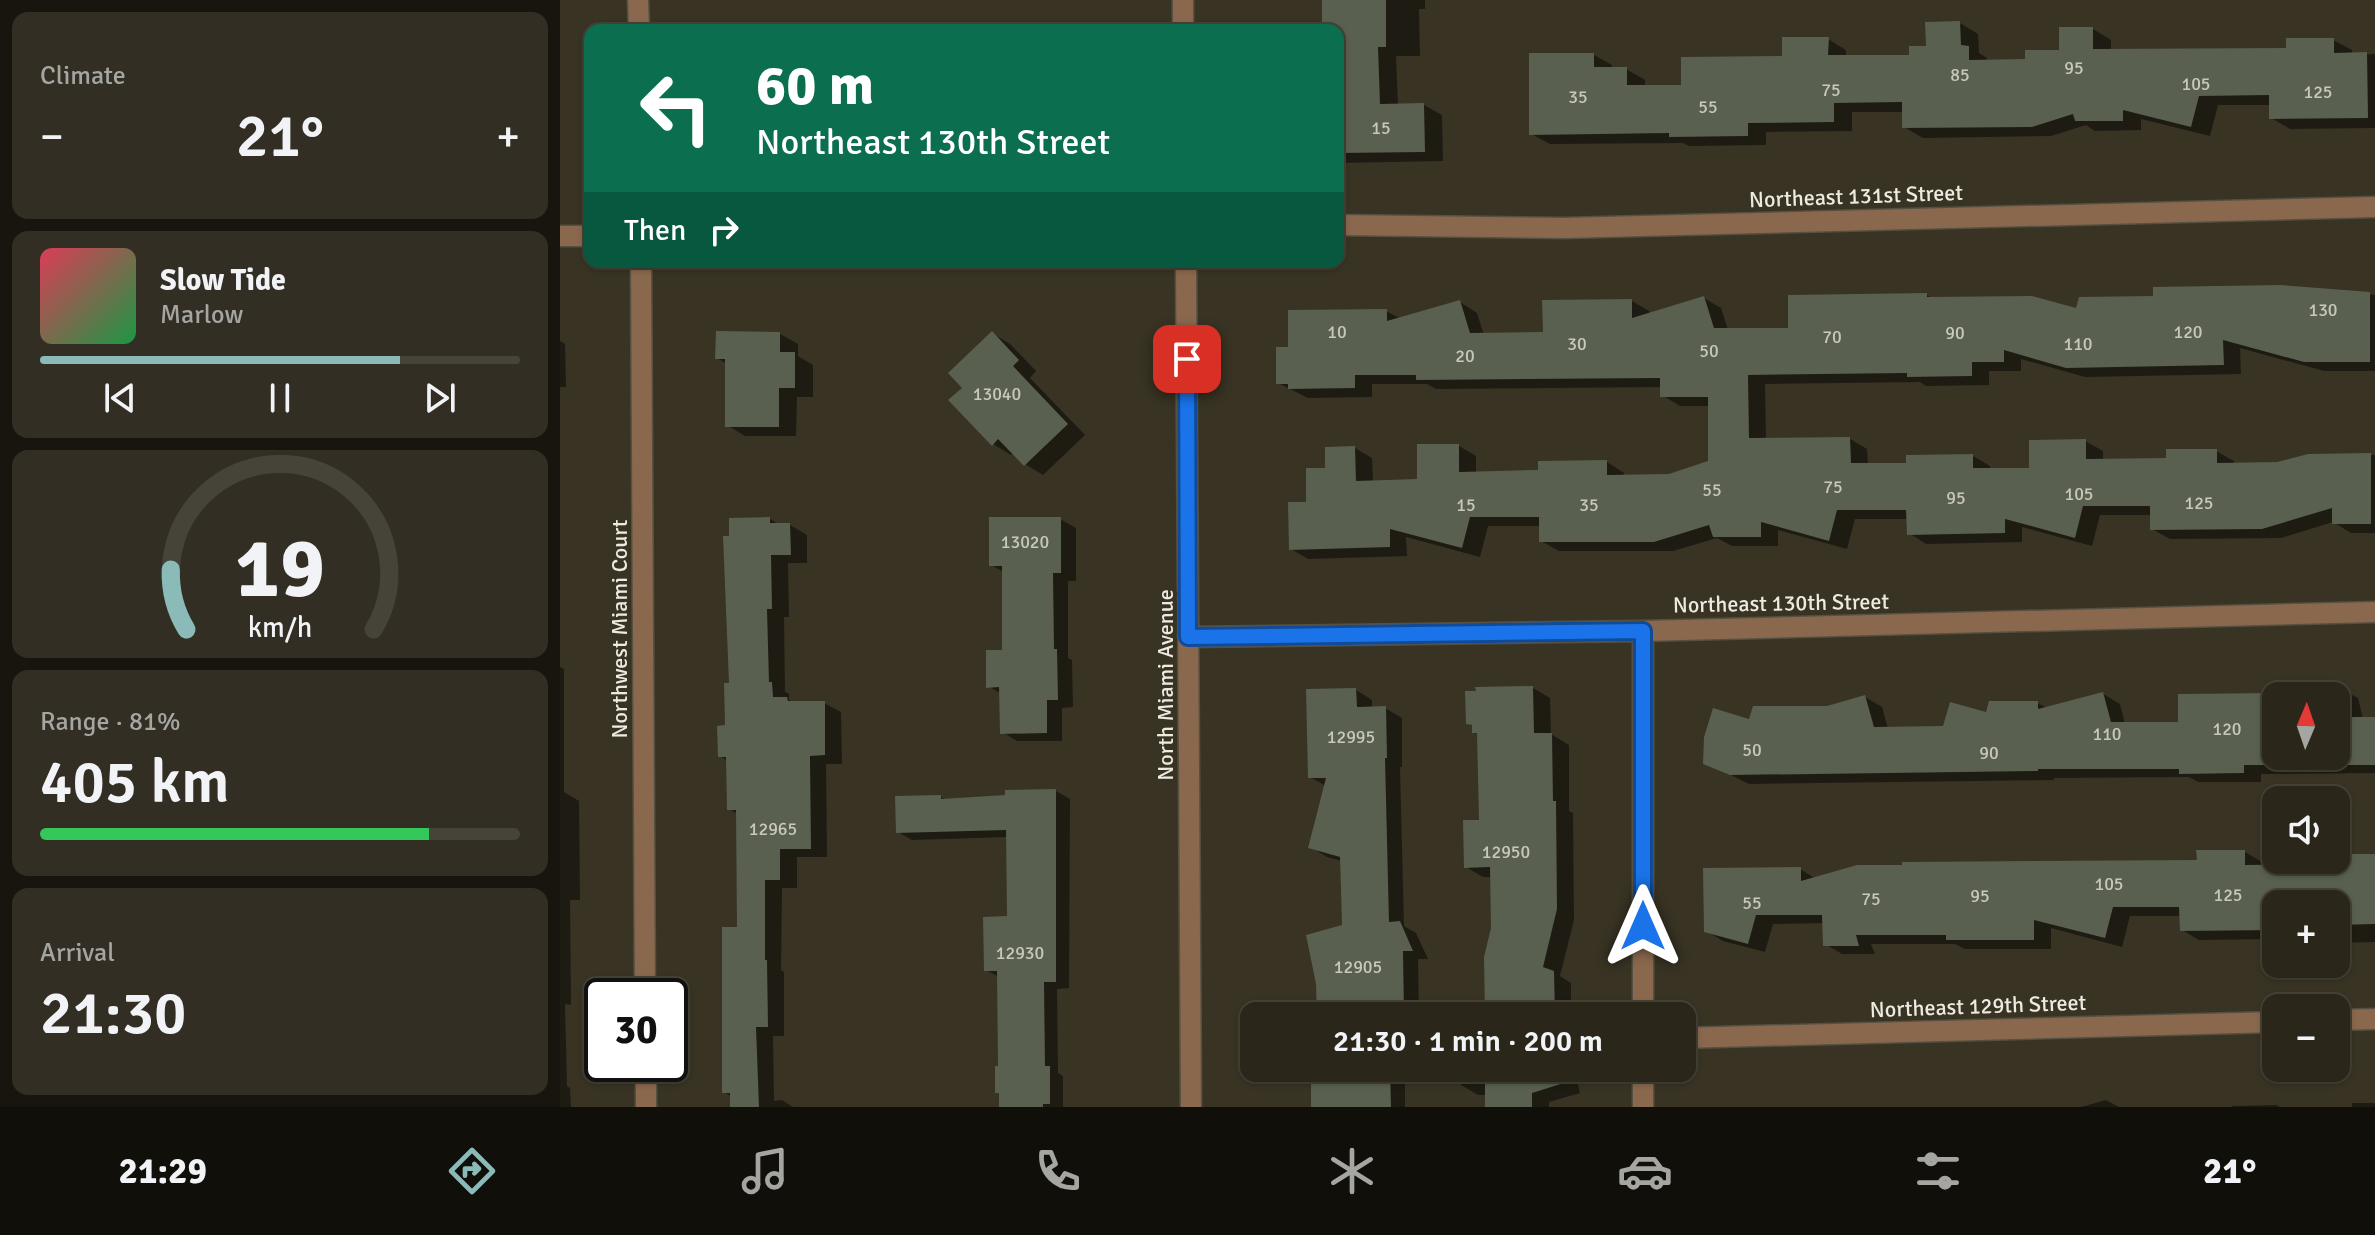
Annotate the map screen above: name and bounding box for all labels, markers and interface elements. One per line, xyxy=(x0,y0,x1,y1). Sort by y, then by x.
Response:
text: 60 m xyxy=(756,51,874,120)
icon: left xyxy=(624,56,728,160)
house number: 95 xyxy=(2064,57,2084,79)
text: Climate xyxy=(40,60,126,92)
house number: 85 xyxy=(1950,64,1970,86)
house number: 105 xyxy=(2181,73,2211,95)
house number: 75 xyxy=(1821,79,1841,101)
house number: 125 xyxy=(2303,81,2333,103)
house number: 35 xyxy=(1568,86,1588,108)
house number: 55 xyxy=(1698,96,1718,118)
text: 21° xyxy=(236,100,324,174)
text: − xyxy=(40,110,64,164)
text: + xyxy=(496,110,520,164)
house number: 15 xyxy=(1371,117,1391,139)
text: Northeast 130th Street xyxy=(756,120,1110,165)
street label: Northeast 131st Street xyxy=(1749,179,1964,213)
icon: right xyxy=(702,208,746,252)
text: Then xyxy=(624,212,686,249)
text: Slow Tide xyxy=(160,262,286,299)
text: Marlow xyxy=(160,299,243,331)
house number: 130 xyxy=(2308,299,2338,321)
house number: 10 xyxy=(1327,321,1347,343)
house number: 120 xyxy=(2173,321,2203,343)
house number: 90 xyxy=(1945,322,1965,344)
pin xyxy=(1153,325,1221,393)
house number: 70 xyxy=(1822,326,1842,348)
house number: 30 xyxy=(1567,333,1587,355)
house number: 110 xyxy=(2063,333,2093,355)
icon: arrive xyxy=(1165,337,1209,381)
house number: 50 xyxy=(1699,340,1719,362)
house number: 20 xyxy=(1455,345,1475,367)
icon: previous xyxy=(98,376,142,420)
icon: pause xyxy=(258,376,302,420)
icon: next xyxy=(418,376,462,420)
house number: 13040 xyxy=(973,383,1021,405)
house number: 75 xyxy=(1823,476,1843,498)
house number: 55 xyxy=(1702,479,1722,501)
house number: 105 xyxy=(2064,483,2094,505)
house number: 95 xyxy=(1946,487,1966,509)
house number: 125 xyxy=(2184,492,2214,514)
house number: 15 xyxy=(1456,494,1476,516)
house number: 35 xyxy=(1579,494,1599,516)
text: 19 xyxy=(235,517,325,619)
street label: Northwest Miami Court xyxy=(606,519,633,739)
house number: 13020 xyxy=(1001,531,1049,553)
street label: Northeast 130th Street xyxy=(1673,588,1890,618)
street label: North Miami Avenue xyxy=(1152,589,1179,781)
text: km/h xyxy=(248,610,312,645)
north arrow xyxy=(2262,682,2350,770)
map controls xyxy=(2262,682,2350,1082)
text: Range · 81% xyxy=(40,706,181,738)
house number: 120 xyxy=(2212,718,2242,740)
house number: 110 xyxy=(2092,723,2122,745)
house number: 12995 xyxy=(1327,726,1375,748)
house number: 50 xyxy=(1742,739,1762,761)
house number: 90 xyxy=(1979,742,1999,764)
text: 405 km xyxy=(40,746,229,820)
button: sound xyxy=(2262,786,2350,874)
house number: 12965 xyxy=(749,818,797,840)
house number: 12950 xyxy=(1482,841,1530,863)
house number: 105 xyxy=(2094,873,2124,895)
position arrow xyxy=(1601,884,1685,968)
house number: 125 xyxy=(2213,884,2243,906)
house number: 95 xyxy=(1970,885,1990,907)
house number: 75 xyxy=(1861,888,1881,910)
button: + xyxy=(2262,890,2350,978)
house number: 55 xyxy=(1742,892,1762,914)
text: Arrival xyxy=(40,937,115,969)
house number: 12930 xyxy=(996,942,1044,964)
house number: 12905 xyxy=(1334,956,1382,978)
text: 21:30 xyxy=(40,977,187,1051)
speed limit sign: 30 xyxy=(584,978,688,1082)
street label: Northeast 129th Street xyxy=(1869,989,2087,1023)
button: − xyxy=(2262,994,2350,1082)
text: 21:30 · 1 min · 200 m xyxy=(1333,1023,1603,1060)
icon: directions xyxy=(444,1143,500,1199)
icon: music xyxy=(737,1143,793,1199)
icon: phone xyxy=(1030,1143,1086,1199)
icon: climate xyxy=(1324,1143,1380,1199)
icon: car xyxy=(1617,1143,1673,1199)
icon: filters xyxy=(1910,1143,1966,1199)
text: 21:29 xyxy=(119,1149,207,1194)
text: 21° xyxy=(2203,1149,2256,1194)

